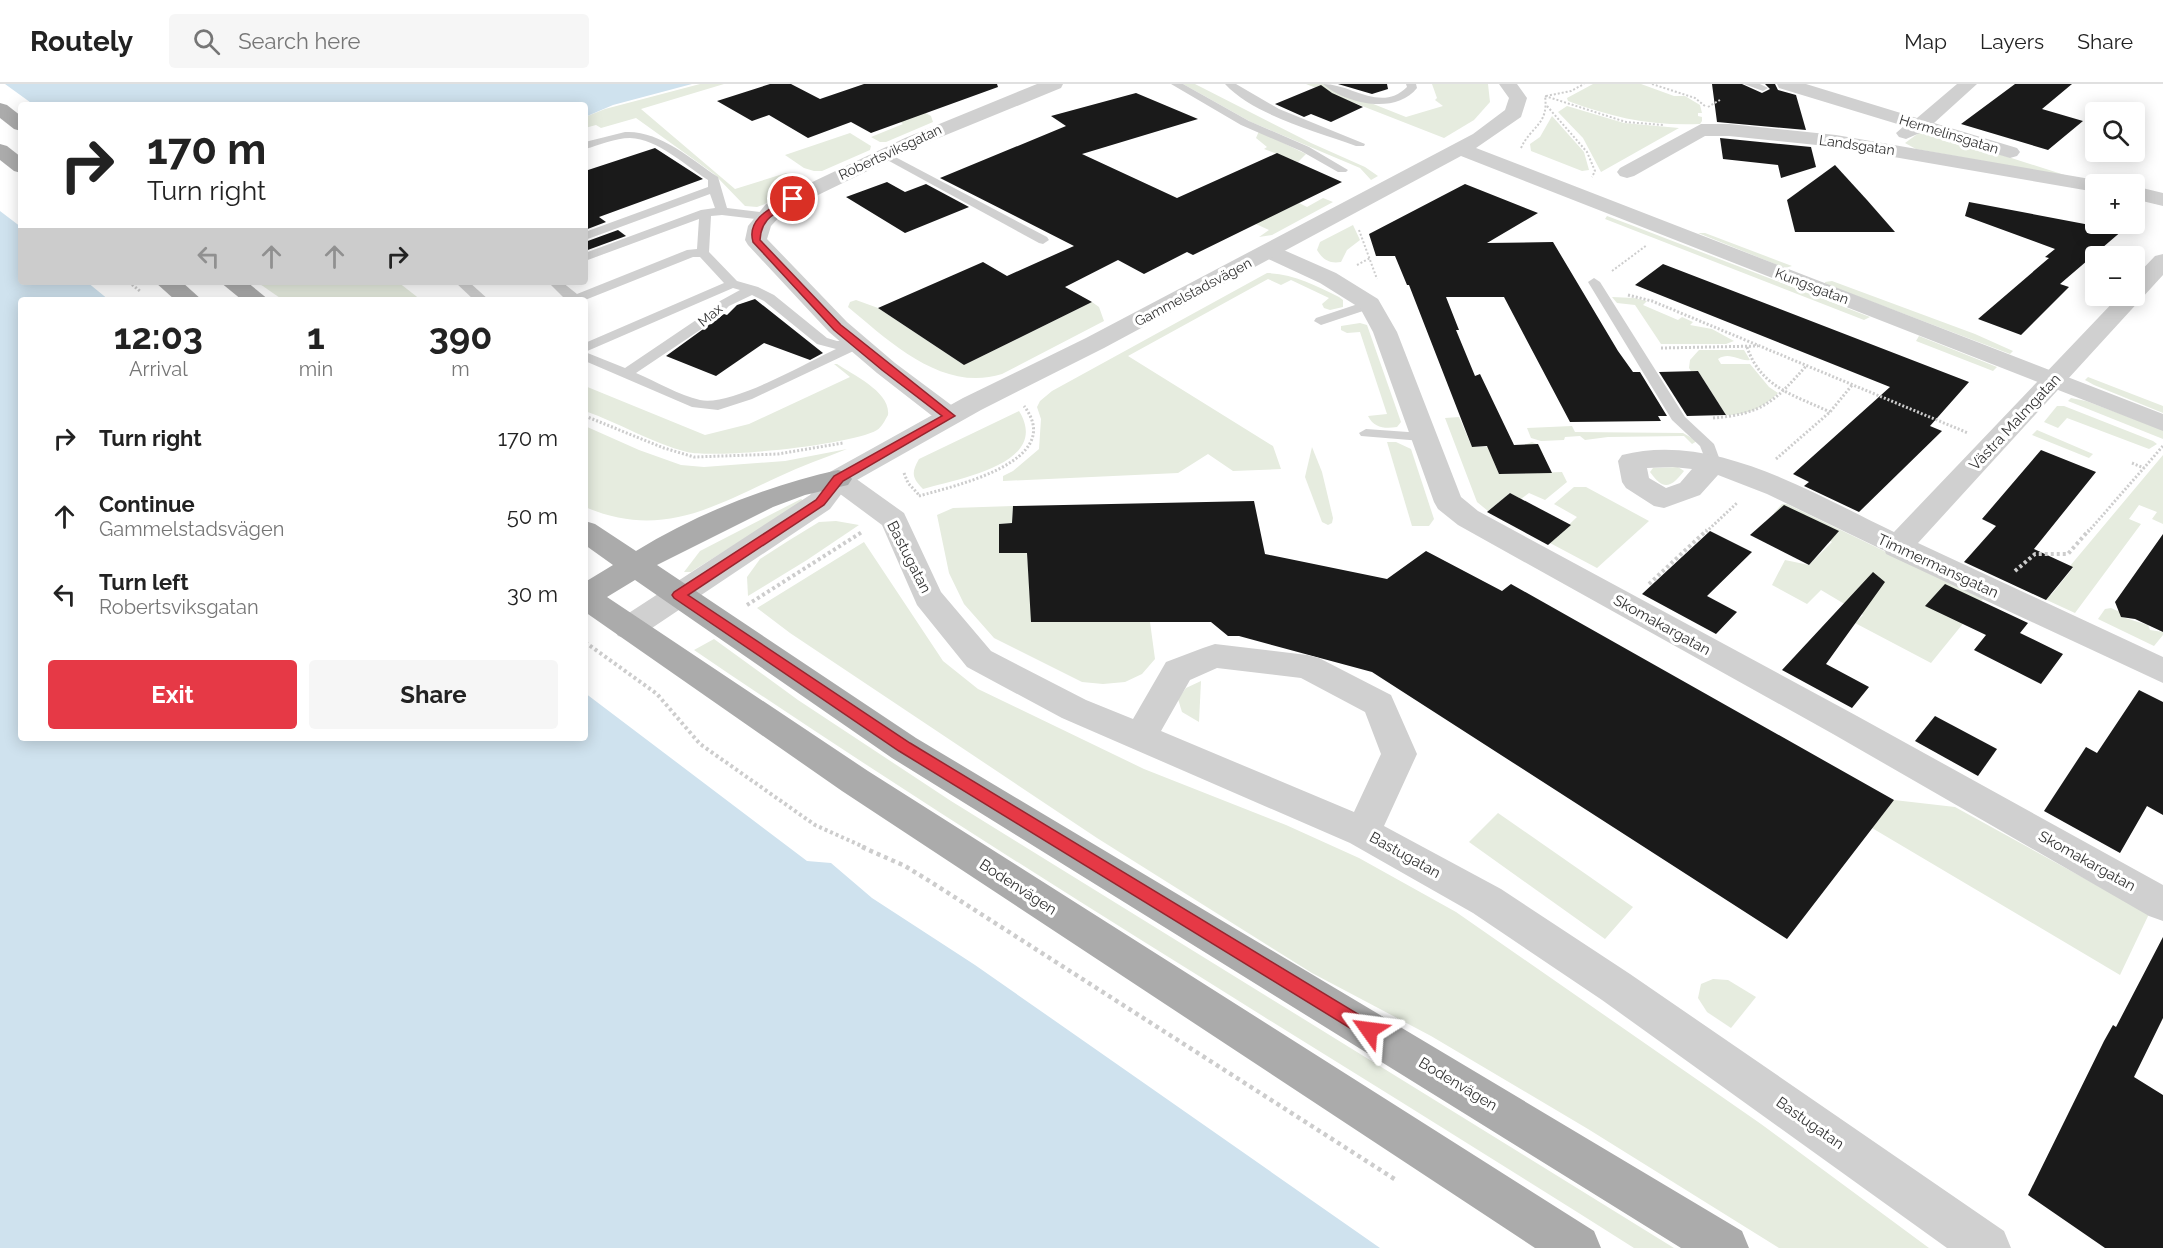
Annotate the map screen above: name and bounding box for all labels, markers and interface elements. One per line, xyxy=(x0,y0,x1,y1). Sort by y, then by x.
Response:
search box xyxy=(169,14,589,68)
text: Routely xyxy=(30,25,133,58)
icon: search xyxy=(190,25,223,58)
text: Search here xyxy=(238,28,360,54)
text: Map xyxy=(1904,29,1947,54)
text: Layers xyxy=(1980,29,2044,54)
text: Share xyxy=(2077,29,2133,54)
map controls xyxy=(2085,102,2145,306)
button: search xyxy=(2085,102,2145,162)
street label: Hermelinsgatan xyxy=(1897,111,2001,157)
street label: Robertsviksgatan xyxy=(836,121,944,183)
text: 170 m xyxy=(147,125,266,174)
icon: right xyxy=(48,126,126,204)
street label: Landsgatan xyxy=(1818,132,1896,158)
pin xyxy=(767,173,818,224)
button: + xyxy=(2085,174,2145,234)
text: Turn right xyxy=(147,175,266,206)
icon: arrive xyxy=(776,182,809,215)
icon: left xyxy=(192,240,225,273)
icon: ahead xyxy=(255,240,288,273)
icon: ahead xyxy=(318,240,351,273)
icon: right xyxy=(381,240,414,273)
button: − xyxy=(2085,246,2145,306)
street label: Gammelstadsvägen xyxy=(1132,254,1254,330)
street label: Kungsgatan xyxy=(1773,265,1851,307)
street label: Max xyxy=(695,300,725,330)
text: 12:03 xyxy=(114,315,203,357)
text: 1 xyxy=(307,315,325,357)
text: 390 xyxy=(429,315,492,357)
text: Arrival xyxy=(129,357,188,381)
text: min xyxy=(299,357,333,381)
text: m xyxy=(451,357,470,381)
street label: Västra Malmgatan xyxy=(1966,370,2064,474)
icon: right xyxy=(48,422,81,455)
text: Turn right xyxy=(99,425,202,451)
text: 170 m xyxy=(498,425,558,451)
text: Continue xyxy=(99,491,195,517)
icon: ahead xyxy=(48,500,81,533)
text: 50 m xyxy=(507,503,558,529)
text: Gammelstadsvägen xyxy=(99,517,284,541)
street label: Bastugatan xyxy=(883,518,935,596)
street label: Timmermansgatan xyxy=(1875,530,2001,602)
text: Turn left xyxy=(99,569,189,595)
icon: left xyxy=(48,578,81,611)
text: 30 m xyxy=(507,581,558,607)
street label: Skomakargatan xyxy=(1610,591,1714,659)
text: Robertsviksgatan xyxy=(99,595,259,619)
button: Exit xyxy=(48,660,297,729)
button: Share xyxy=(309,660,558,729)
street label: Skomakargatan xyxy=(2035,827,2139,895)
street label: Bastugatan xyxy=(1366,828,1444,882)
street label: Bodenvägen xyxy=(976,855,1060,919)
position arrow xyxy=(1337,998,1401,1062)
street label: Bodenvägen xyxy=(1415,1054,1501,1114)
street label: Bastugatan xyxy=(1773,1093,1847,1153)

